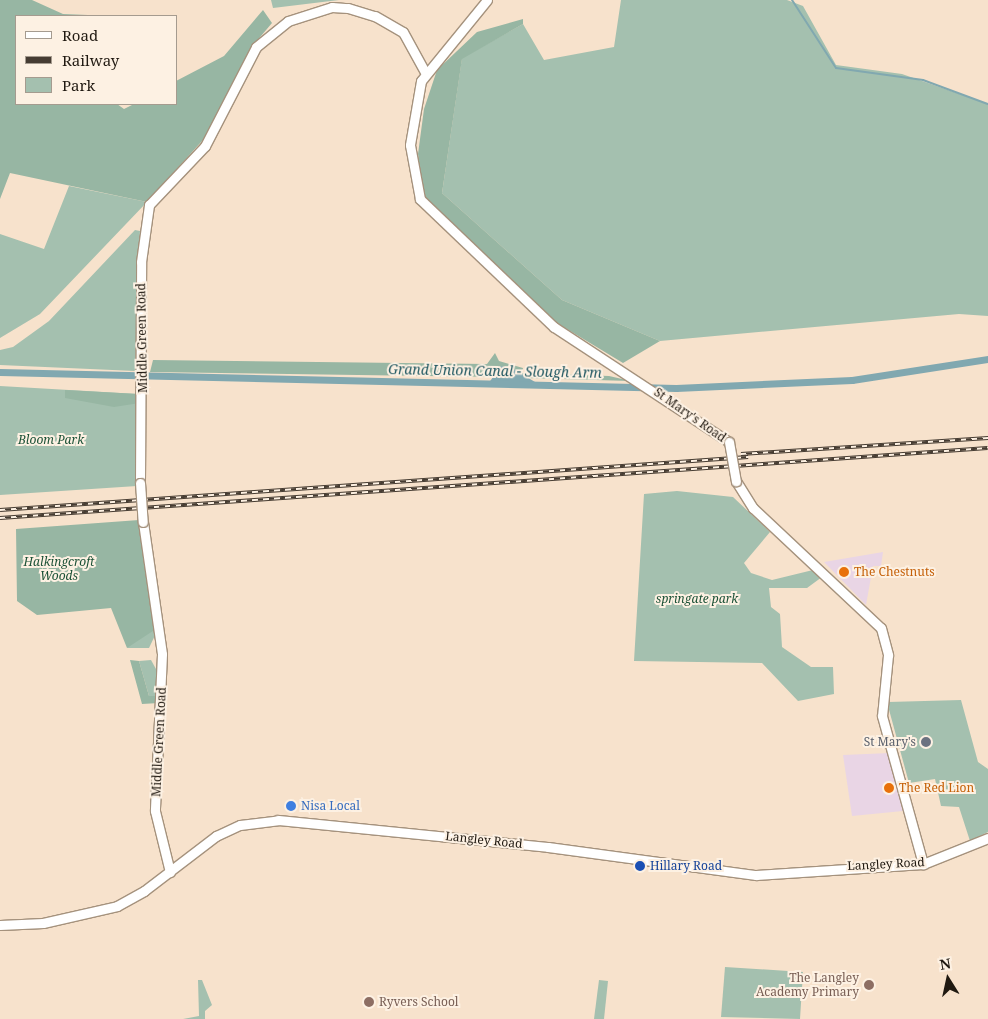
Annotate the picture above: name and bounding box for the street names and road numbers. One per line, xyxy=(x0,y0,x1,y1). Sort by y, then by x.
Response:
street label: Middle Green Road xyxy=(134,283,150,393)
street label: St Mary's Road xyxy=(651,385,729,445)
street label: Middle Green Road xyxy=(149,687,169,797)
street label: Langley Road xyxy=(445,829,523,851)
street label: Langley Road xyxy=(847,855,925,873)

